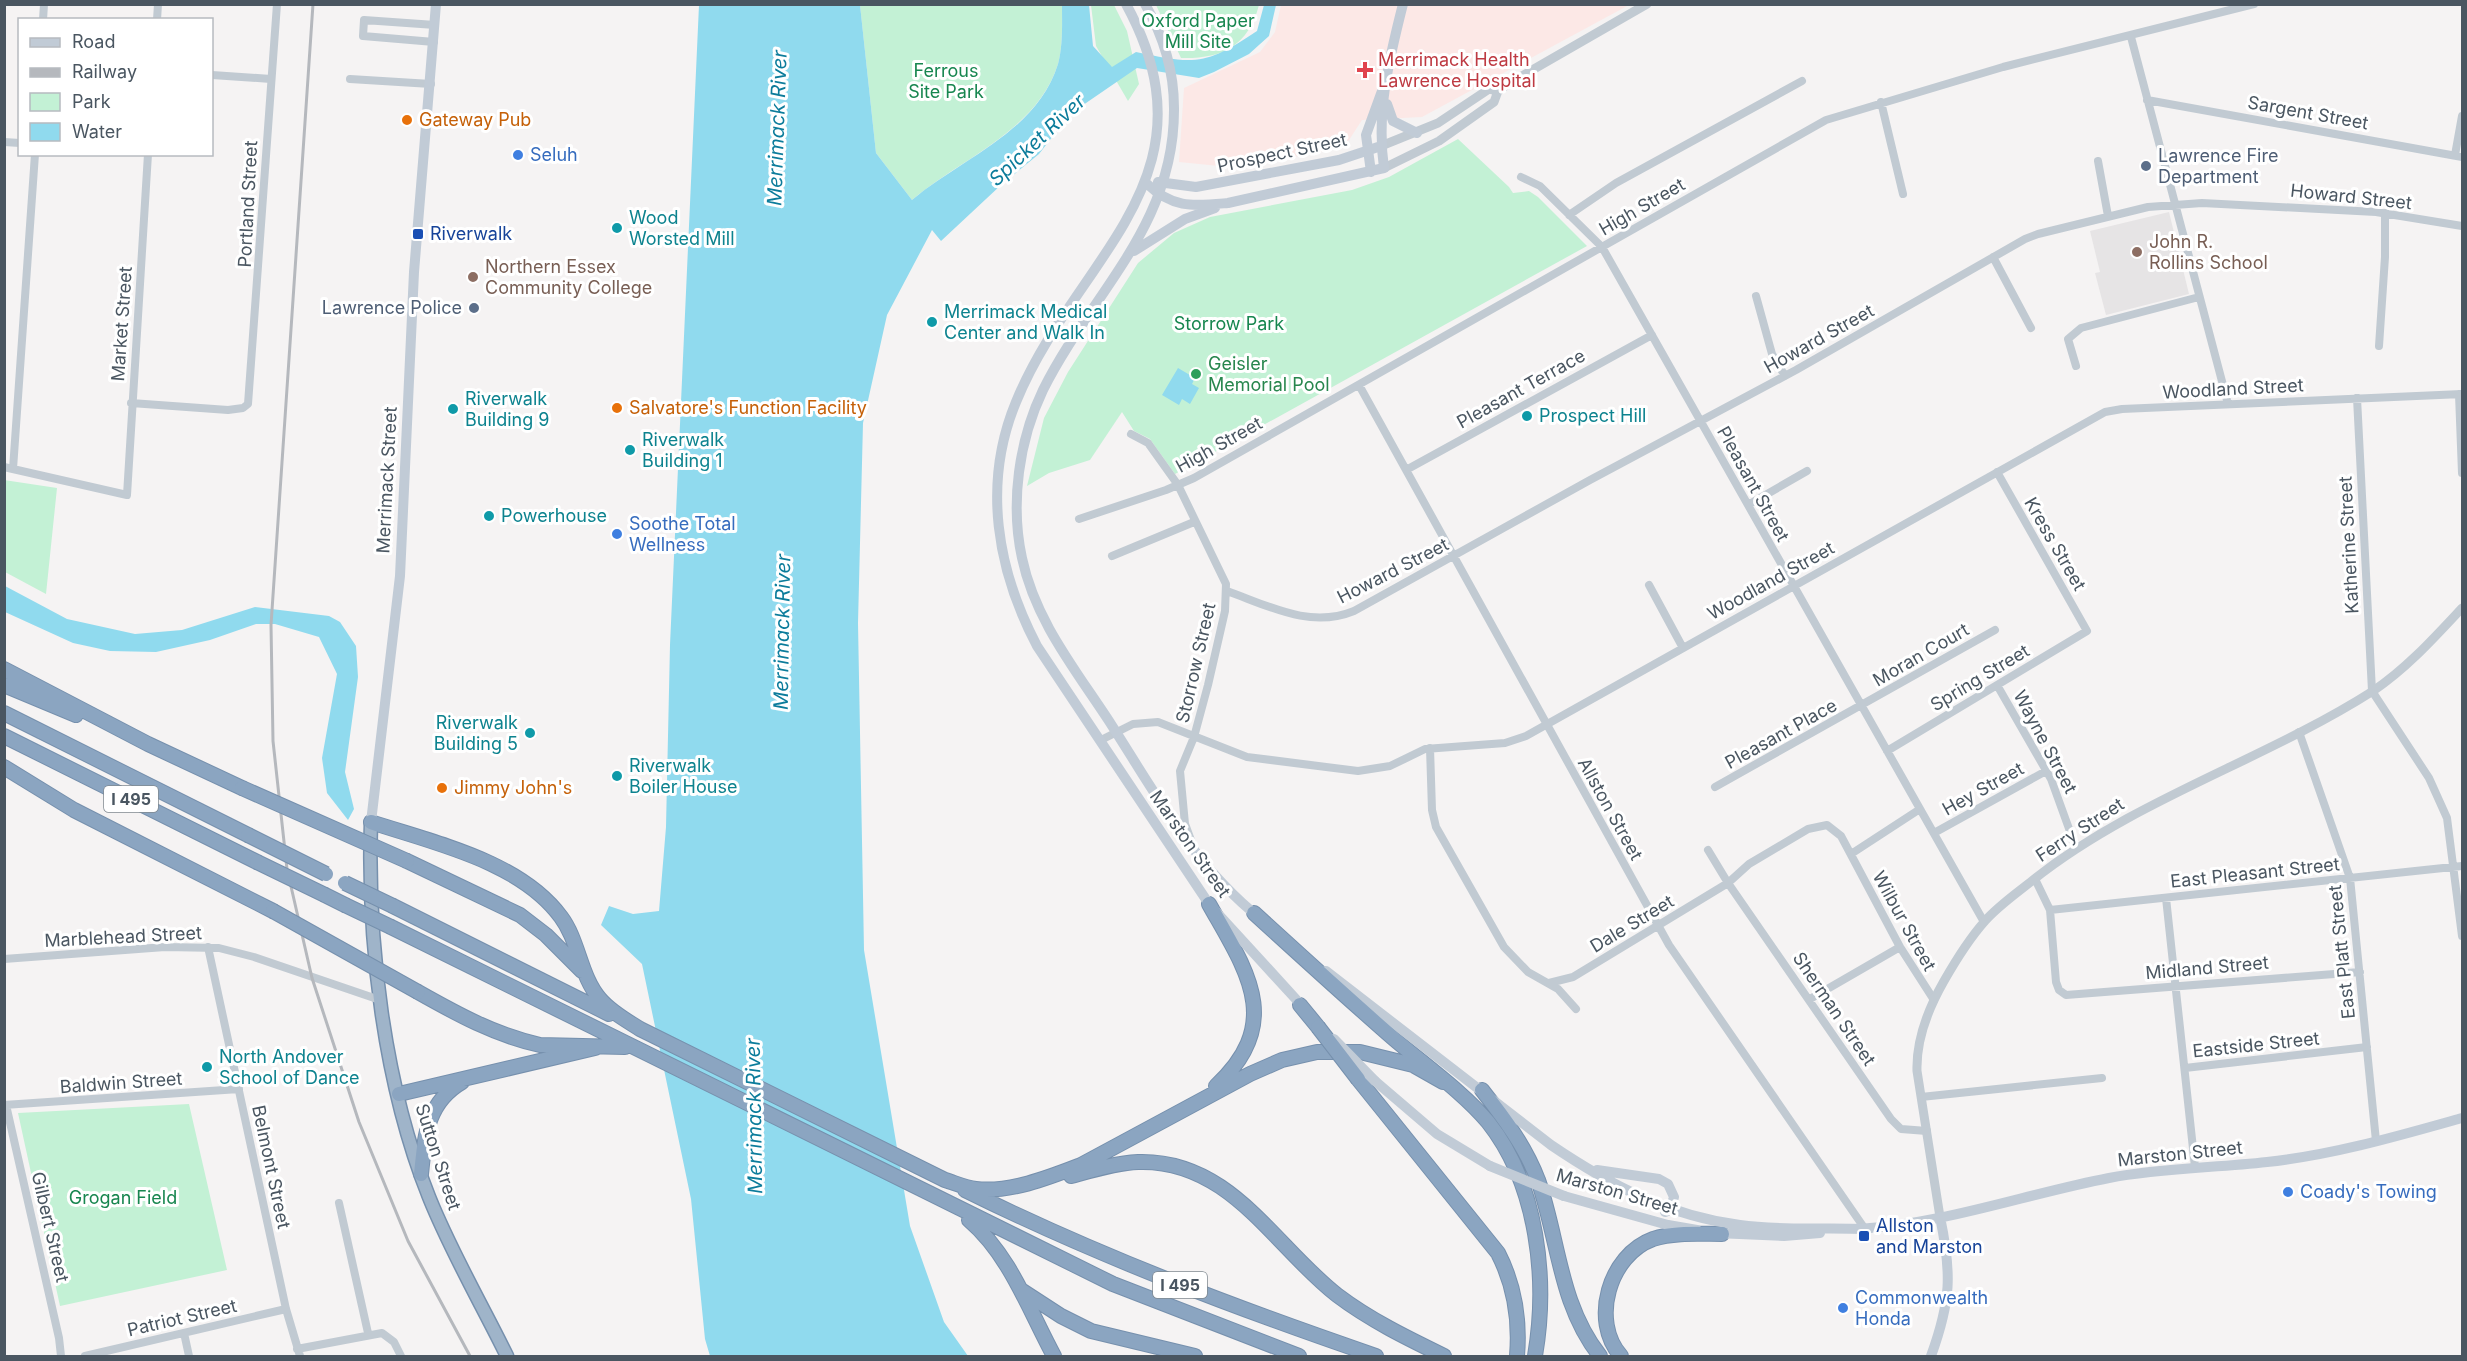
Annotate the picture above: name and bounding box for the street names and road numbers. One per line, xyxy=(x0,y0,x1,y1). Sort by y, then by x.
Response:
street label: Sargent Street xyxy=(2246,92,2370,133)
street label: Prospect Street xyxy=(1215,129,1349,176)
street label: Portland Street xyxy=(234,140,261,268)
street label: High Street xyxy=(1595,174,1688,239)
street label: Howard Street xyxy=(2289,180,2413,213)
street label: Market Street xyxy=(107,266,136,382)
street label: Howard Street xyxy=(1760,300,1877,377)
street label: Pleasant Terrace xyxy=(1453,345,1588,432)
street label: Woodland Street xyxy=(2162,374,2304,403)
street label: Merrimack Street xyxy=(372,406,401,554)
street label: High Street xyxy=(1172,412,1266,477)
street label: Pleasant Street xyxy=(1713,422,1794,545)
street label: Katherine Street xyxy=(2334,476,2363,614)
street label: Kress Street xyxy=(2020,494,2091,594)
street label: Howard Street xyxy=(1334,533,1452,608)
street label: Woodland Street xyxy=(1704,537,1838,624)
street label: Storrow Street xyxy=(1171,601,1220,725)
street label: Moran Court xyxy=(1869,619,1972,690)
street label: Spring Street xyxy=(1927,640,2033,715)
street label: Wayne Street xyxy=(2009,687,2081,797)
street label: Pleasant Place xyxy=(1721,694,1840,773)
street label: Allston Street xyxy=(1574,754,1647,864)
street label: Hey Street xyxy=(1939,758,2027,819)
road number: I 495 xyxy=(104,786,158,812)
street label: Marston Street xyxy=(1146,786,1235,901)
street label: Ferry Street xyxy=(2032,793,2128,866)
street label: East Pleasant Street xyxy=(2169,853,2341,892)
street label: Wilbur Street xyxy=(1868,867,1941,974)
street label: East Platt Street xyxy=(2324,884,2359,1020)
street label: Dale Street xyxy=(1586,890,1677,957)
street label: Marblehead Street xyxy=(44,922,202,951)
street label: Sherman Street xyxy=(1789,948,1880,1069)
street label: Midland Street xyxy=(2144,952,2270,983)
street label: Eastside Street xyxy=(2192,1027,2320,1062)
street label: Baldwin Street xyxy=(59,1068,183,1097)
street label: Sutton Street xyxy=(411,1101,466,1213)
street label: Belmont Street xyxy=(248,1103,295,1231)
street label: Marston Street xyxy=(2116,1136,2244,1171)
street label: Marston Street xyxy=(1554,1164,1681,1219)
street label: Gilbert Street xyxy=(28,1170,73,1284)
road number: I 495 xyxy=(1153,1272,1207,1298)
street label: Patriot Street xyxy=(125,1295,239,1340)

